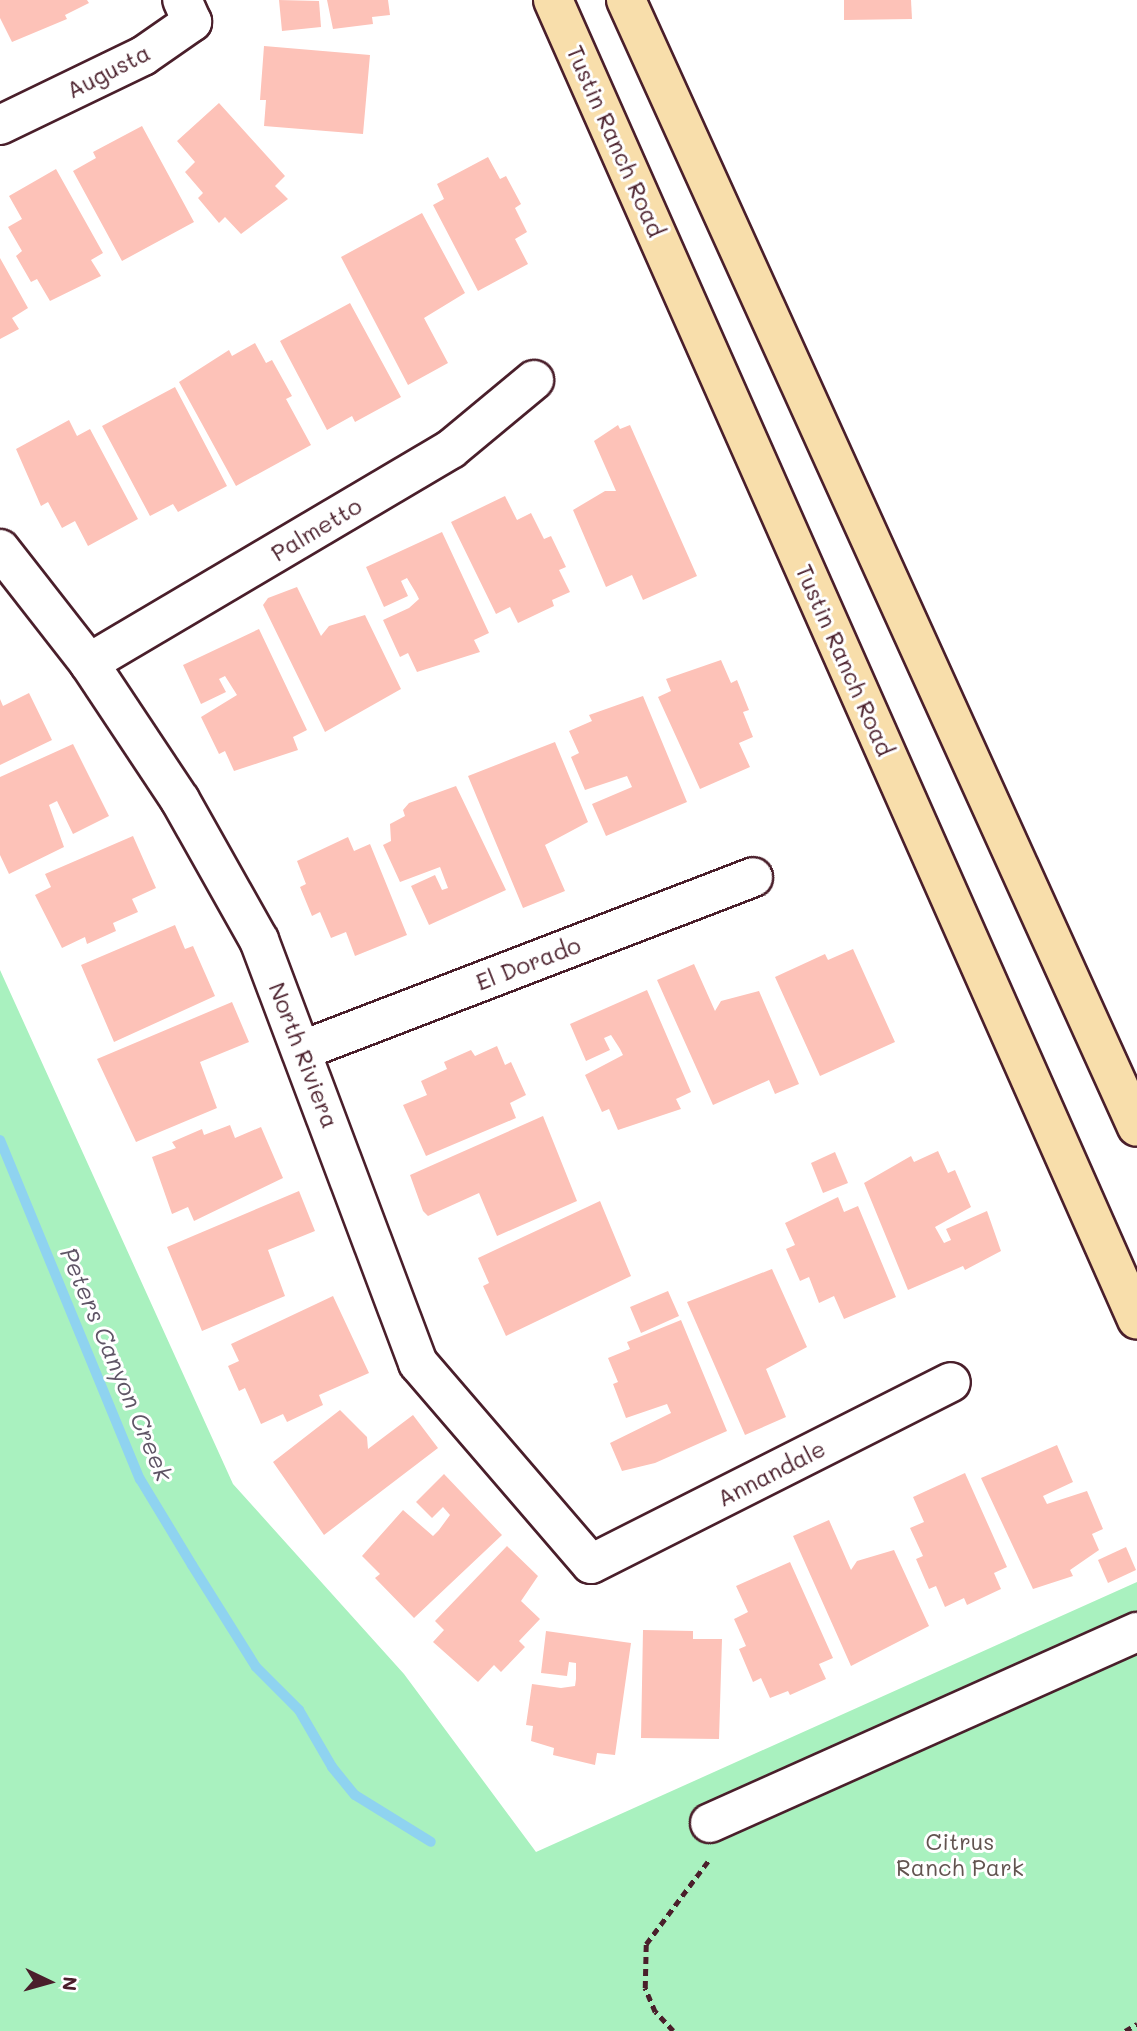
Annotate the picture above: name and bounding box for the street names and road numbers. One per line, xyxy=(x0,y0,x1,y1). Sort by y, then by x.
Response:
street label: Augusta xyxy=(62,38,154,104)
street label: Tustin Ranch Road xyxy=(561,41,671,241)
street label: Palmetto xyxy=(266,491,366,567)
street label: Tustin Ranch Road xyxy=(790,560,900,760)
street label: El Dorado xyxy=(472,930,584,996)
street label: North Riviera xyxy=(264,978,344,1132)
street label: Annandale xyxy=(712,1434,830,1512)

